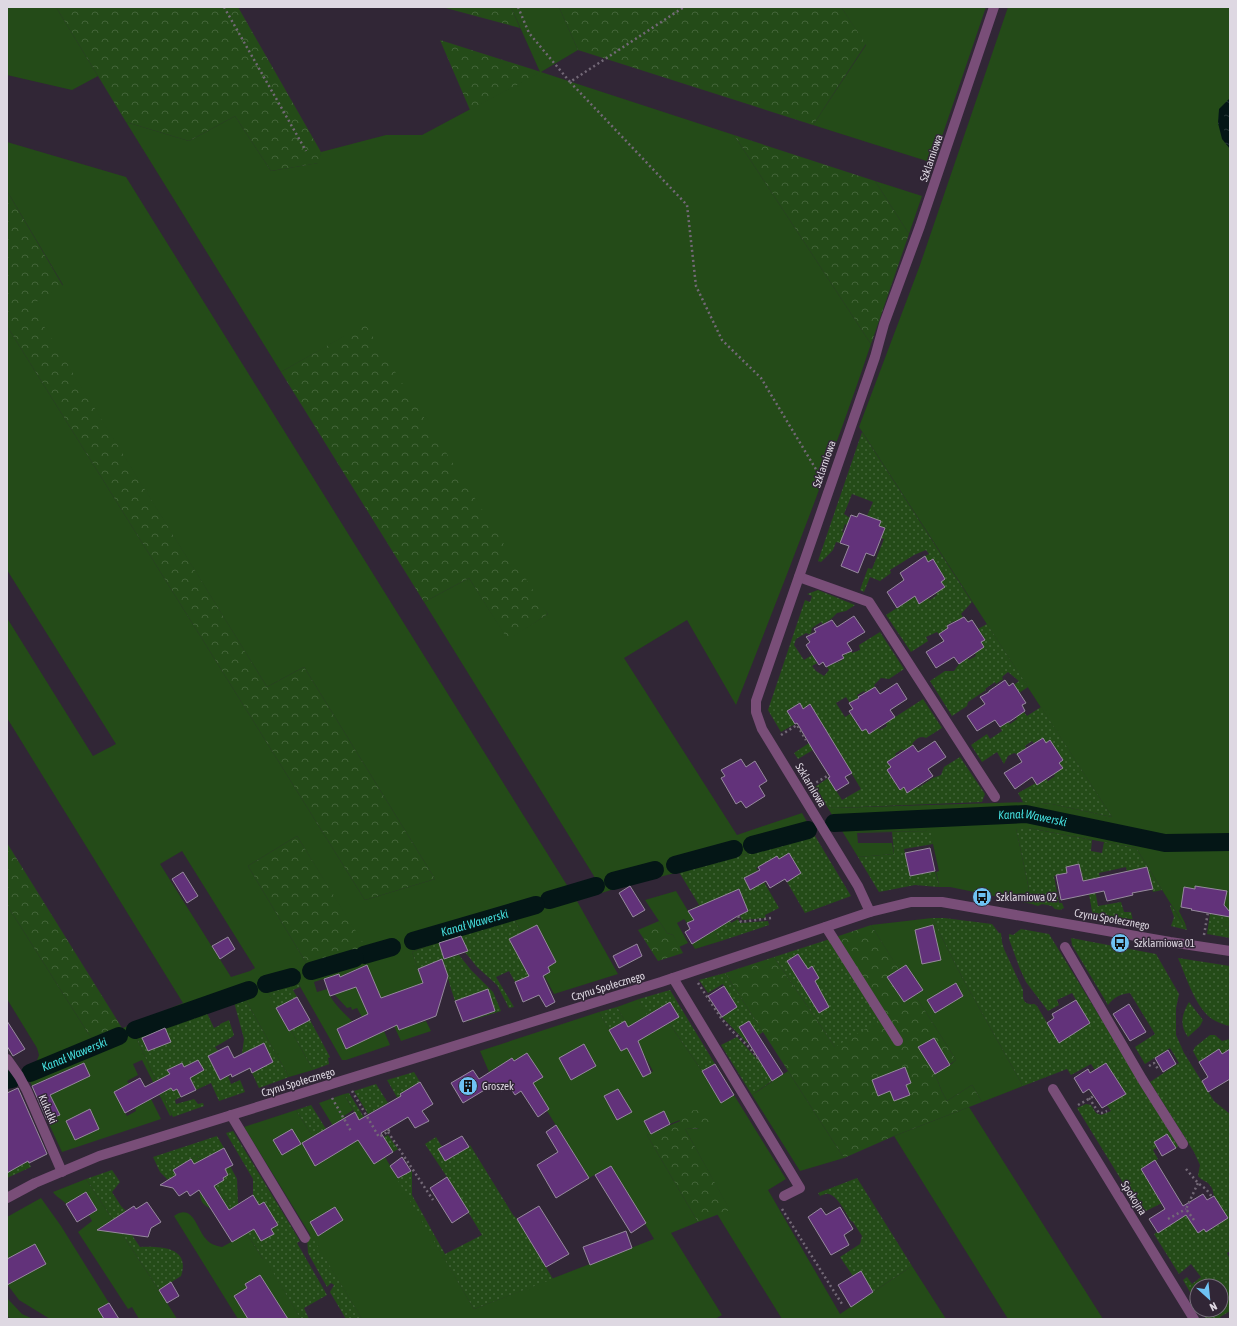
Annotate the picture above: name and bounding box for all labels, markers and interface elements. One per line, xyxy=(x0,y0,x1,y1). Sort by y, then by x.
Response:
street label: Szklarniowa xyxy=(917,133,945,183)
street label: Szklarniowa xyxy=(810,439,838,489)
street label: Szklarniowa xyxy=(793,761,829,809)
water label: Kanał Wawerski xyxy=(998,807,1068,829)
bus stop icon: Szklarniowa 02 xyxy=(971,886,993,908)
place label: Szklarniowa 02 xyxy=(996,891,1057,903)
water label: Kanał Wawerski xyxy=(439,906,510,939)
street label: Czynu Społecznego xyxy=(1073,906,1151,932)
bus stop icon: Szklarniowa 01 xyxy=(1109,932,1131,954)
place label: Szklarniowa 01 xyxy=(1134,937,1195,949)
street label: Czynu Społecznego xyxy=(570,969,646,1003)
water label: Kanał Wawerski xyxy=(40,1035,109,1074)
street label: Czynu Społecznego xyxy=(260,1065,336,1099)
building icon: Groszek xyxy=(457,1075,479,1097)
place label: Groszek xyxy=(482,1080,514,1092)
street label: Kukułki xyxy=(36,1093,60,1125)
street label: Spokojna xyxy=(1119,1179,1149,1217)
north arrow xyxy=(1189,1278,1229,1318)
text: N xyxy=(1208,1300,1219,1314)

